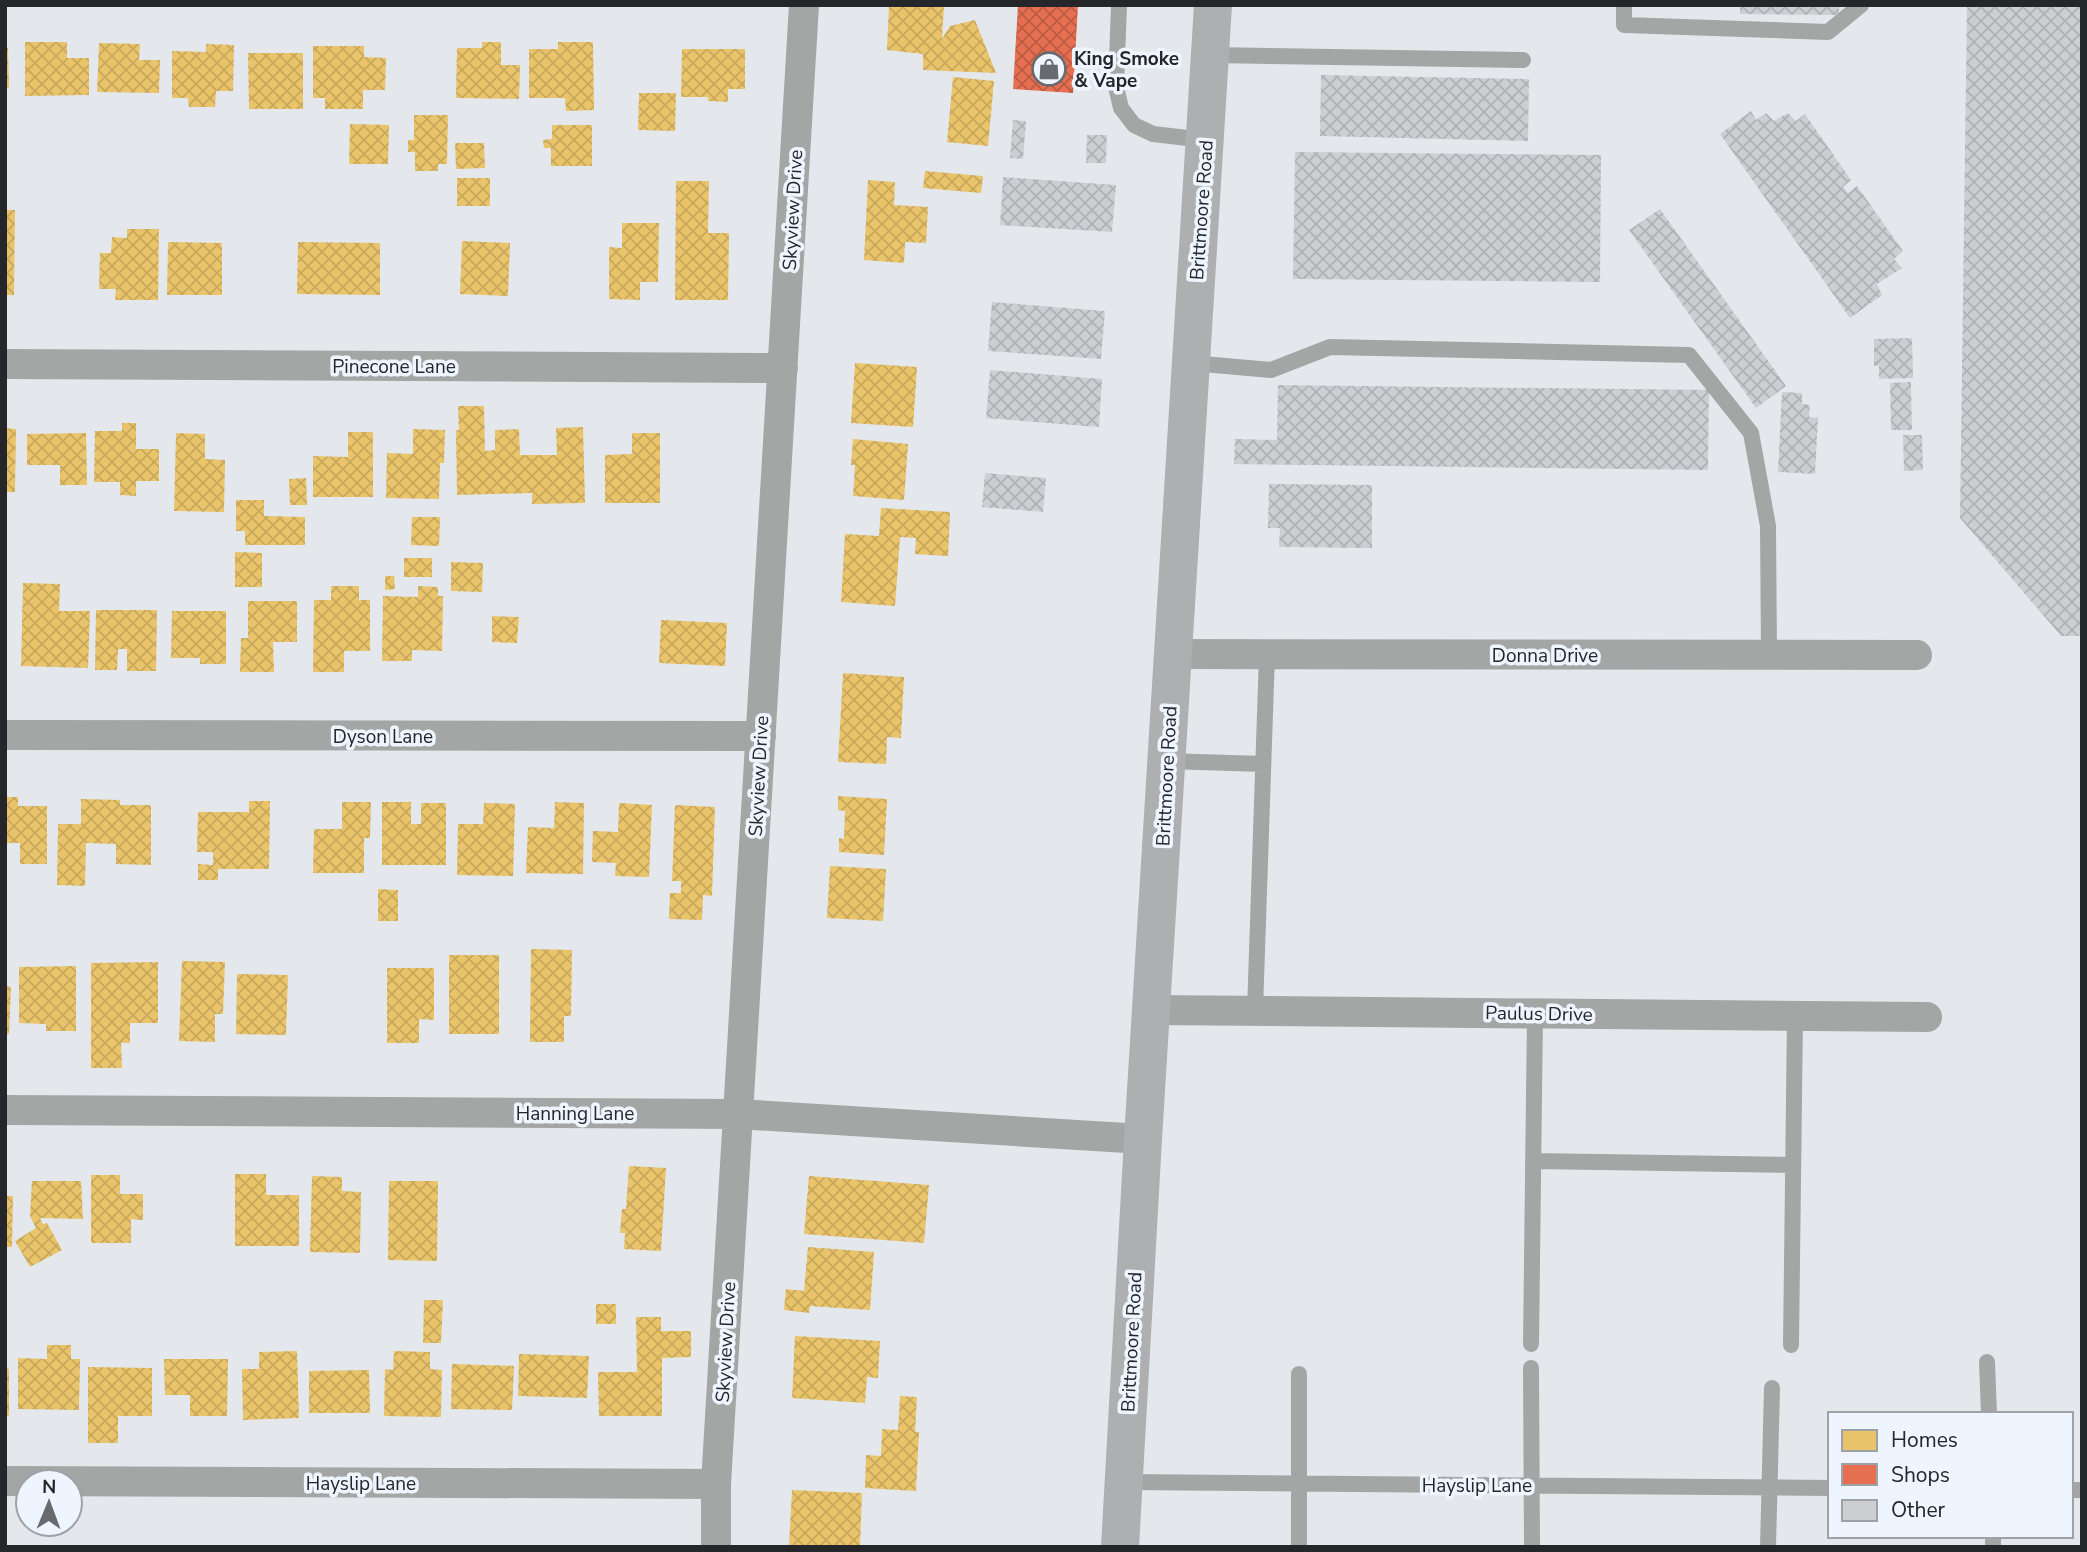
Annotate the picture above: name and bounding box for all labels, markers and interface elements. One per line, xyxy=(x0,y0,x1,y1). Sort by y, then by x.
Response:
place label: King Smoke & Vape xyxy=(1074,46,1179,94)
shop icon: King Smoke & Vape xyxy=(1030,50,1068,88)
street label: Brittmoore Road xyxy=(1184,139,1220,281)
street label: Skyview Drive xyxy=(777,149,809,271)
street label: Pinecone Lane xyxy=(332,354,456,380)
street label: Donna Drive xyxy=(1492,643,1598,669)
street label: Brittmoore Road xyxy=(1150,705,1184,847)
street label: Skyview Drive xyxy=(743,715,775,837)
street label: Dyson Lane xyxy=(333,724,433,750)
street label: Paulus Drive xyxy=(1485,1000,1593,1028)
street label: Hanning Lane xyxy=(516,1101,634,1127)
street label: Brittmoore Road xyxy=(1115,1271,1149,1413)
street label: Skyview Drive xyxy=(710,1281,742,1403)
legend xyxy=(1828,1412,2073,1538)
text: Homes xyxy=(1891,1426,1958,1454)
text: Shops xyxy=(1891,1461,1950,1489)
north arrow xyxy=(14,1468,84,1538)
street label: Hayslip Lane xyxy=(306,1471,416,1497)
street label: Hayslip Lane xyxy=(1422,1473,1532,1499)
text: N xyxy=(42,1474,57,1500)
text: Other xyxy=(1891,1496,1946,1524)

